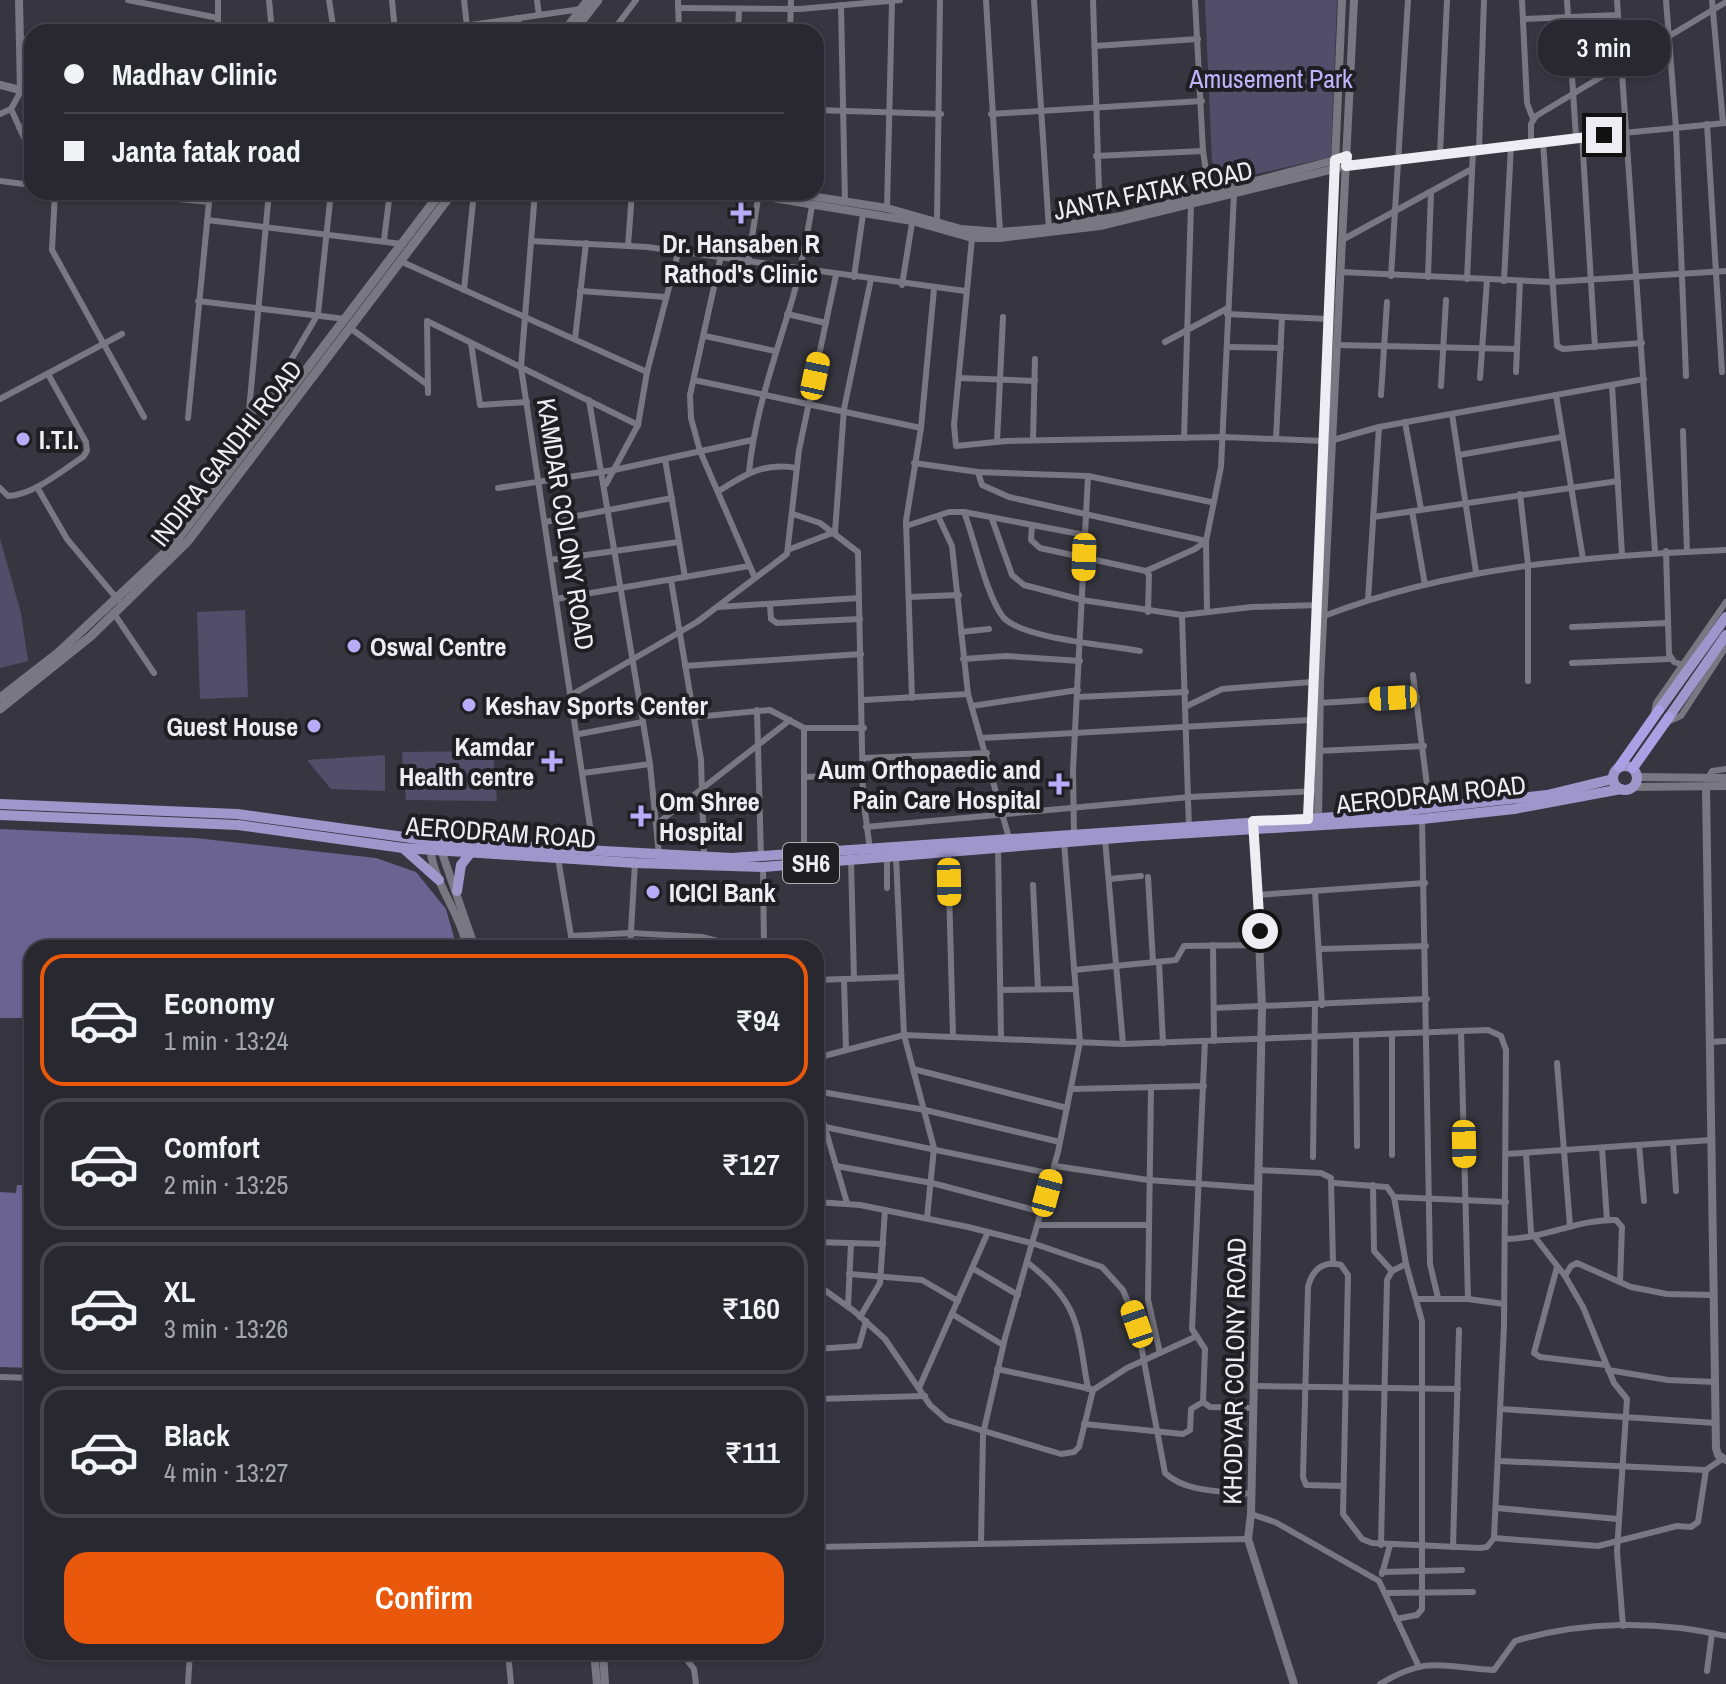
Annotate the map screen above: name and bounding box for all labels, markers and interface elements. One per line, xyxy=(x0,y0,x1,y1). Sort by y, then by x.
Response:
callout: 3 min xyxy=(1538,19,1670,75)
text: 3 min xyxy=(1577,30,1631,65)
text: Madhav Clinic xyxy=(112,54,277,94)
park label: Amusement Park xyxy=(1188,61,1353,96)
route end xyxy=(1586,117,1622,153)
text: Janta fatak road xyxy=(112,131,301,171)
street label: JANTA FATAK ROAD xyxy=(1050,152,1256,228)
marker: Dr. Hansaben R Rathod's Clinic xyxy=(730,202,752,224)
place label: Dr. Hansaben R Rathod's Clinic xyxy=(662,226,820,291)
car xyxy=(798,350,832,402)
street label: INDIRA GANDHI ROAD xyxy=(142,353,310,553)
street label: KAMDAR COLONY ROAD xyxy=(529,396,603,652)
place label: I.T.I. xyxy=(39,422,79,457)
marker: I.T.I. xyxy=(14,430,32,448)
car xyxy=(1071,533,1097,581)
place label: Oswal Centre xyxy=(370,629,506,664)
marker: Oswal Centre xyxy=(345,637,363,655)
car xyxy=(1368,685,1418,711)
place label: Keshav Sports Center xyxy=(485,688,708,723)
marker: Keshav Sports Center xyxy=(460,696,478,714)
place label: Guest House xyxy=(166,709,298,744)
marker: Guest House xyxy=(305,717,323,735)
place label: Kamdar Health centre xyxy=(399,729,535,794)
marker: Kamdar Health centre xyxy=(541,750,563,772)
place label: Aum Orthopaedic and Pain Care Hospital xyxy=(818,752,1041,817)
street label: AERODRAM ROAD xyxy=(1333,767,1528,821)
marker: Aum Orthopaedic and Pain Care Hospital xyxy=(1048,773,1070,795)
place label: Om Shree Hospital xyxy=(659,784,760,849)
marker: Om Shree Hospital xyxy=(630,805,652,827)
street label: AERODRAM ROAD xyxy=(404,808,597,856)
road number: SH6 xyxy=(783,843,839,883)
car xyxy=(937,858,961,906)
place label: ICICI Bank xyxy=(669,875,776,910)
marker: ICICI Bank xyxy=(644,883,662,901)
route start xyxy=(1242,913,1278,949)
text: Economy xyxy=(164,983,275,1023)
icon: car xyxy=(68,984,140,1056)
text: ₹94 xyxy=(735,1000,780,1040)
text: 1 min · 13:24 xyxy=(164,1023,288,1058)
car xyxy=(1452,1120,1476,1168)
text: Comfort xyxy=(164,1127,260,1167)
icon: car xyxy=(68,1128,140,1200)
text: ₹127 xyxy=(722,1144,780,1184)
text: 2 min · 13:25 xyxy=(164,1167,288,1202)
car xyxy=(1029,1167,1065,1219)
street label: KHODYAR COLONY ROAD xyxy=(1214,1237,1254,1505)
text: XL xyxy=(164,1271,195,1311)
icon: car xyxy=(68,1272,140,1344)
text: ₹160 xyxy=(722,1288,780,1328)
car xyxy=(1118,1297,1156,1351)
text: 3 min · 13:26 xyxy=(164,1311,288,1346)
text: Black xyxy=(164,1415,230,1455)
icon: car xyxy=(68,1416,140,1488)
text: ₹111 xyxy=(725,1432,780,1472)
text: 4 min · 13:27 xyxy=(164,1455,288,1490)
button: Confirm xyxy=(64,1552,784,1644)

